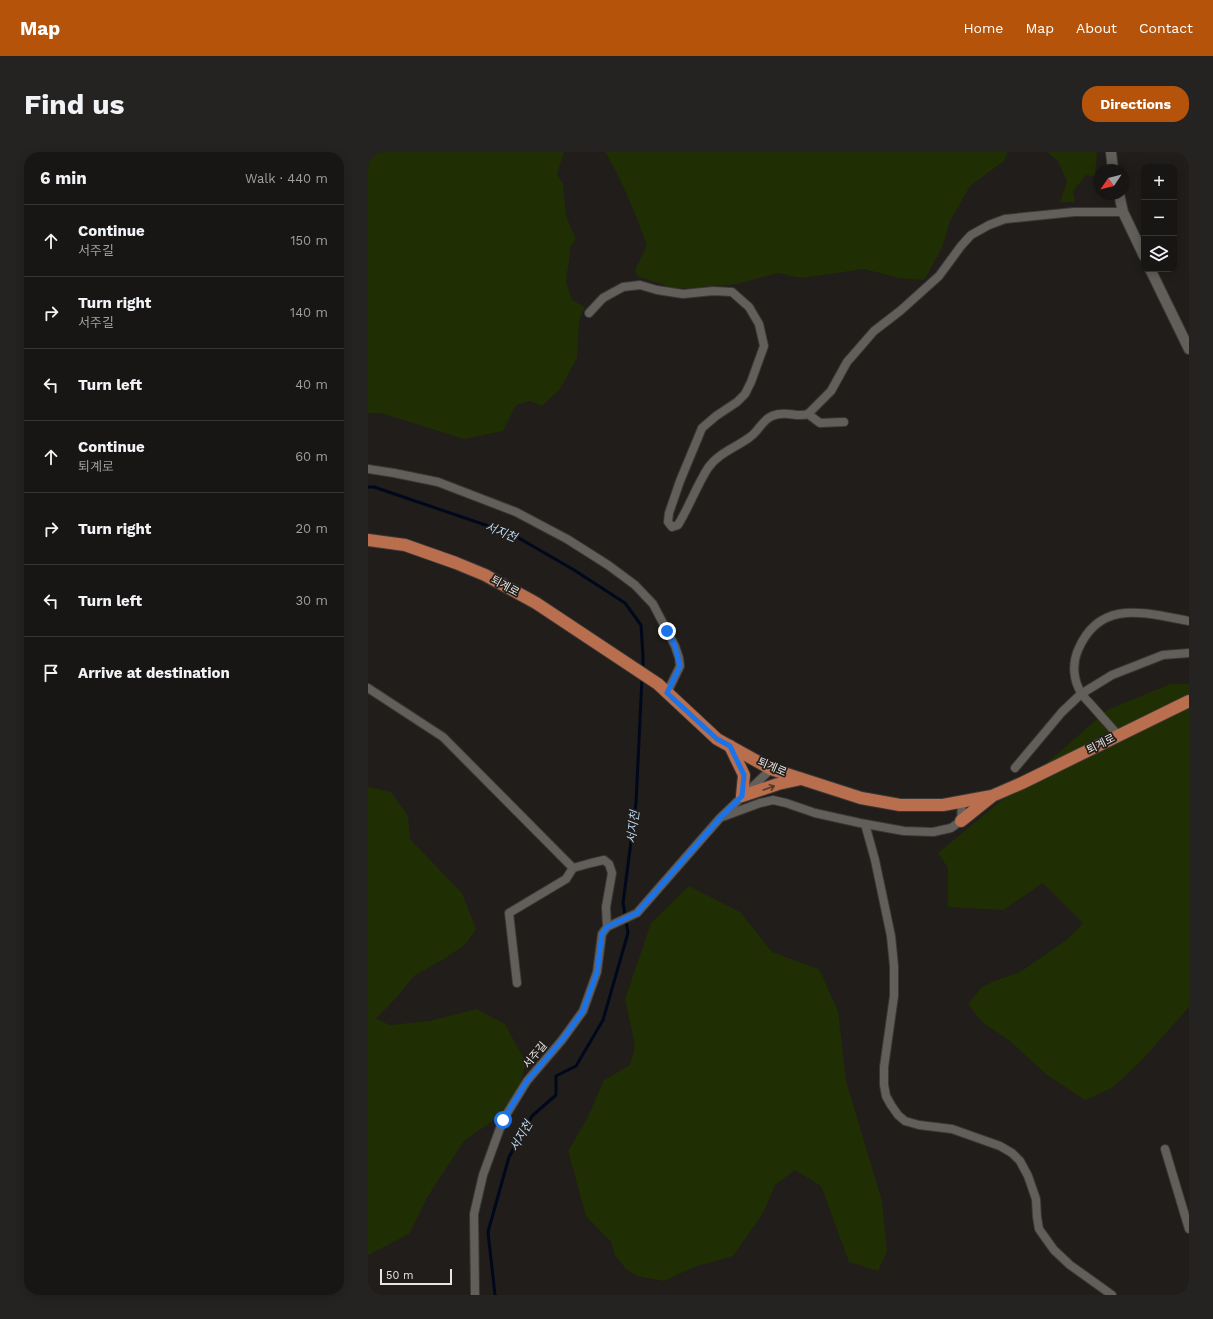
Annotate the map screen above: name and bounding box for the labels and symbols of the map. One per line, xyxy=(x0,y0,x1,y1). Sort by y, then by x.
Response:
north arrow xyxy=(1093,164,1129,200)
water label: 서지천 xyxy=(483,519,521,545)
street label: 퇴계로 xyxy=(489,573,521,599)
route end xyxy=(658,622,676,640)
street label: 퇴계로 xyxy=(1085,731,1117,757)
street label: 퇴계로 xyxy=(755,755,789,779)
one-way arrow xyxy=(762,783,774,791)
water label: 서지천 xyxy=(624,808,642,844)
street label: 서주길 xyxy=(520,1039,550,1071)
route start xyxy=(494,1111,512,1129)
water label: 서지천 xyxy=(507,1116,536,1154)
scale bar xyxy=(380,1267,452,1286)

